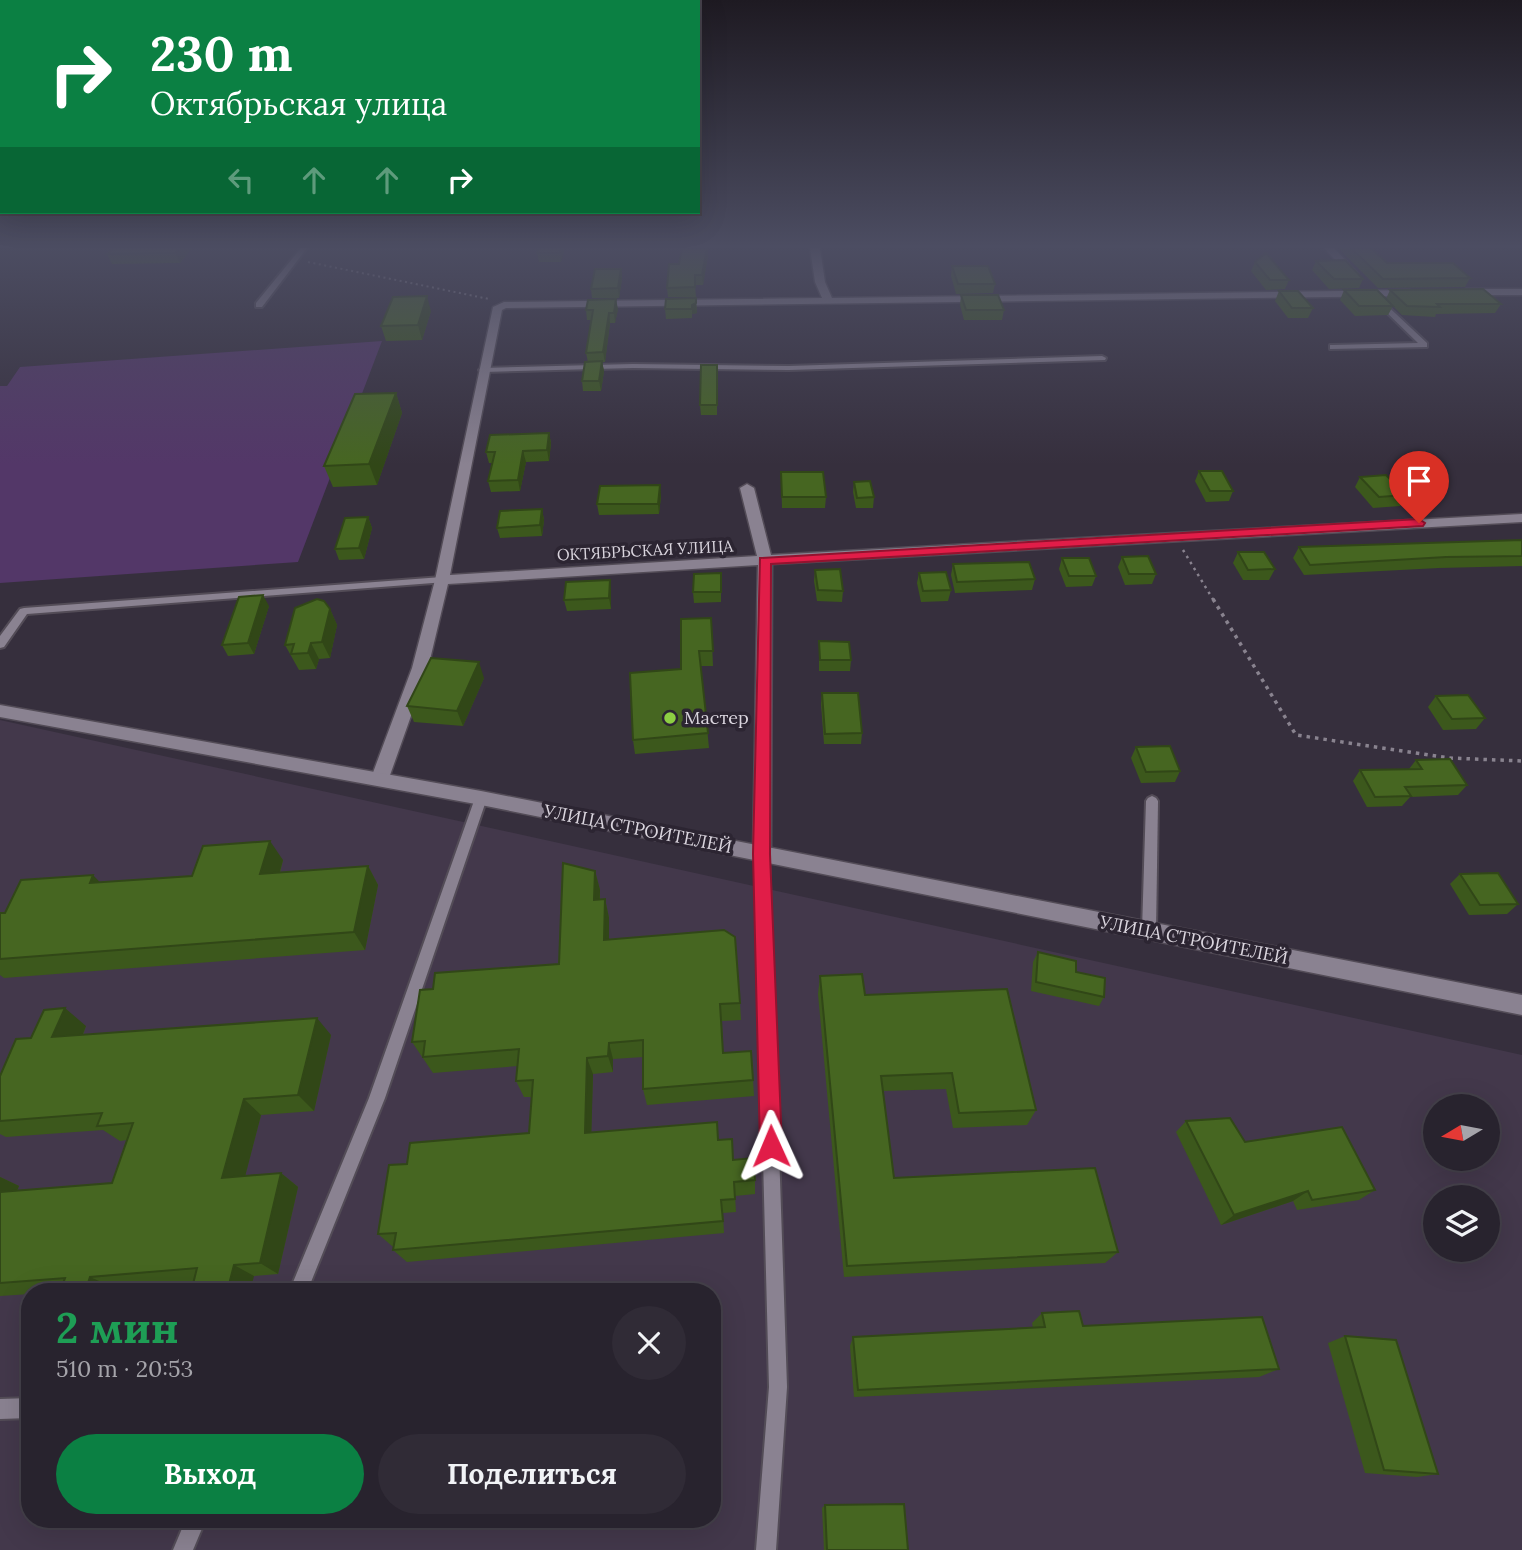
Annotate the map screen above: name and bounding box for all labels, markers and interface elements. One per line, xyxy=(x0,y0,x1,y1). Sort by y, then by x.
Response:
text: 230 m xyxy=(150,22,293,84)
icon: right xyxy=(35,28,126,119)
text: Октябрьская улица xyxy=(150,83,447,124)
icon: left xyxy=(222,161,260,199)
icon: ahead xyxy=(295,161,333,199)
icon: ahead xyxy=(368,161,406,199)
icon: right xyxy=(441,161,479,199)
pin xyxy=(1389,451,1449,523)
icon: arrive xyxy=(1400,462,1438,500)
street label: ОКТЯБРЬСКАЯ УЛИЦА xyxy=(556,535,735,565)
place label: Мастер xyxy=(684,706,749,729)
marker: Мастер xyxy=(662,710,678,726)
street label: УЛИЦА СТРОИТЕЛЕЙ xyxy=(541,799,734,858)
street label: УЛИЦА СТРОИТЕЛЕЙ xyxy=(1097,910,1290,969)
north arrow xyxy=(1423,1094,1500,1171)
map controls xyxy=(1423,1094,1500,1262)
position arrow xyxy=(734,1109,808,1183)
button: layers xyxy=(1423,1185,1500,1262)
text: 2 мин xyxy=(56,1301,179,1355)
button: close xyxy=(612,1306,686,1380)
text: 510 m · 20:53 xyxy=(56,1354,193,1383)
button: Выход xyxy=(56,1434,364,1514)
button: Поделиться xyxy=(378,1434,686,1514)

